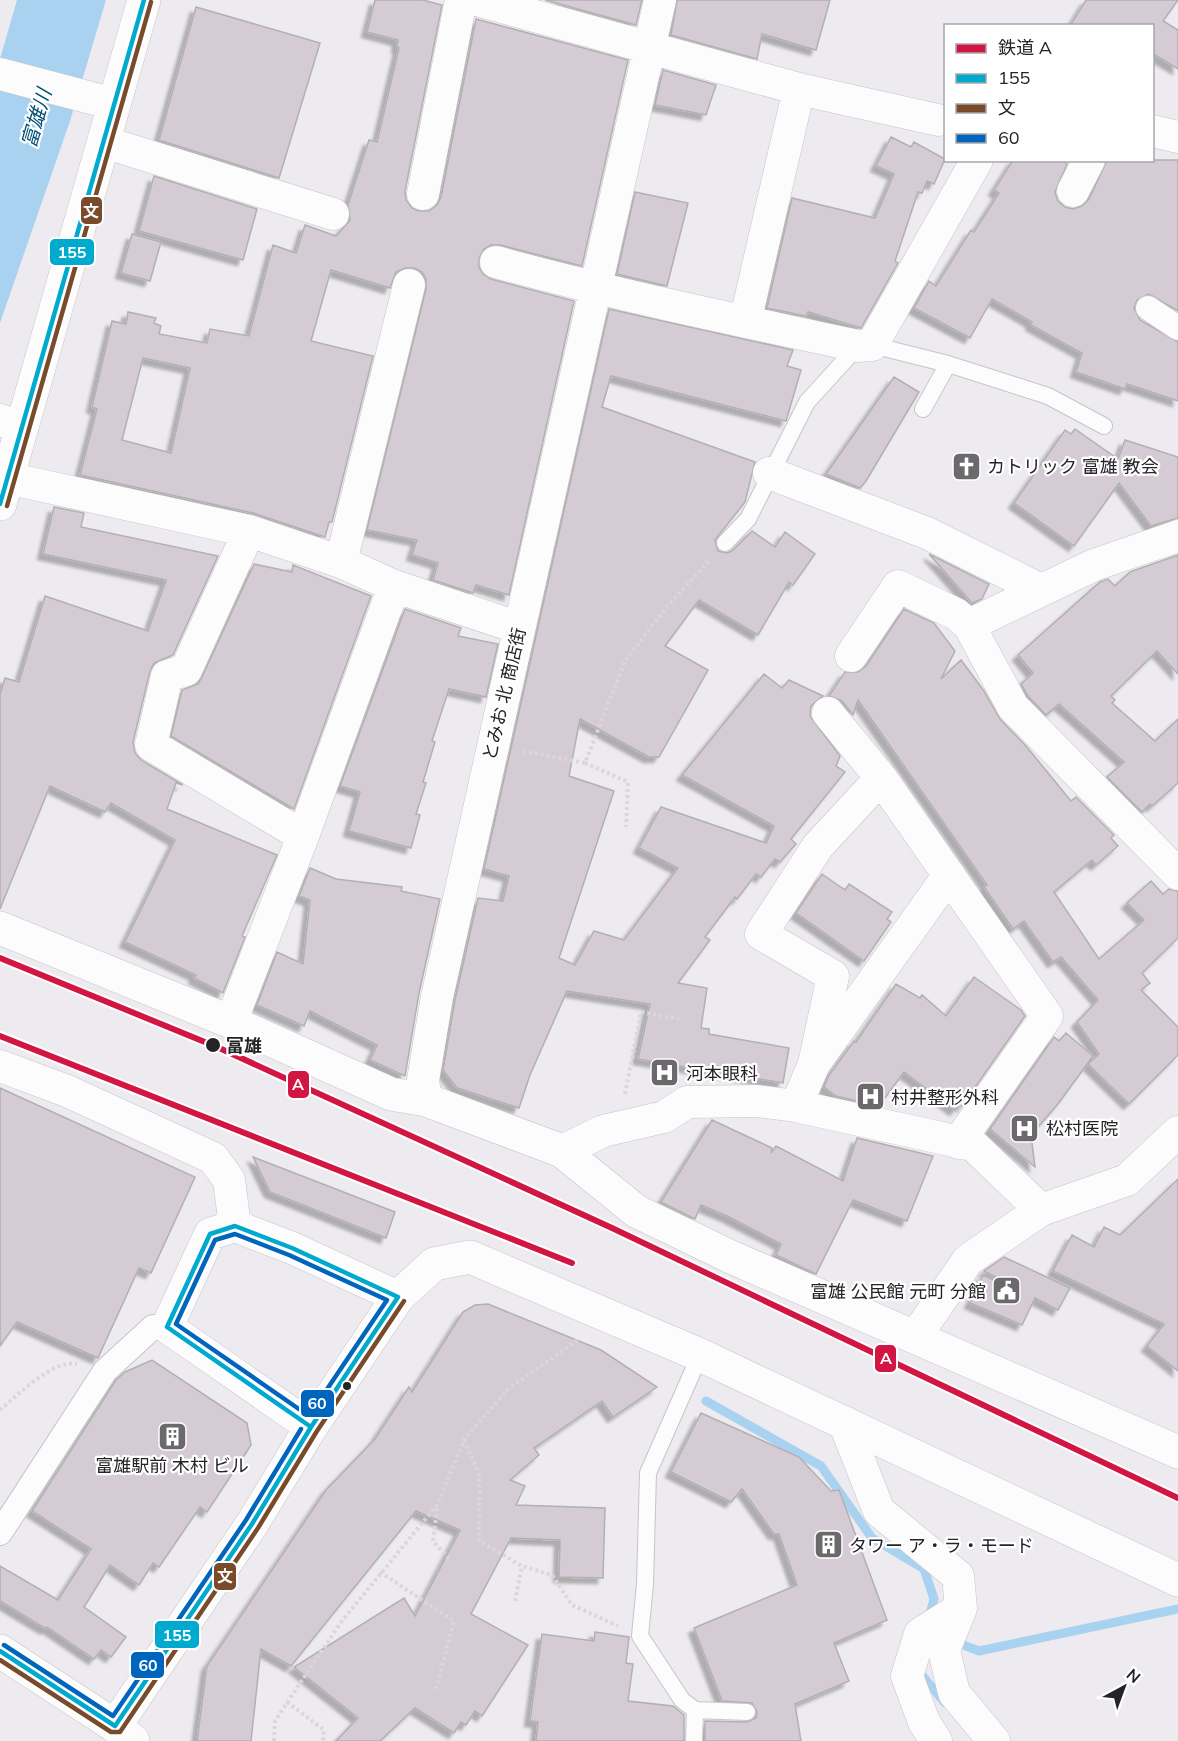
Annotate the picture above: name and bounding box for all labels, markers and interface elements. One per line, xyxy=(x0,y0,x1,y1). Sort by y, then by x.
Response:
legend xyxy=(944,24,1154,162)
text: 鉄道 A xyxy=(998,36,1052,59)
text: 155 xyxy=(998,66,1031,89)
water label: 富雄川 xyxy=(16,84,57,150)
text: 文 xyxy=(998,96,1016,119)
text: 60 xyxy=(998,126,1020,149)
line badge: 文 xyxy=(80,196,103,225)
text: 文 xyxy=(83,201,99,221)
line badge: 155 xyxy=(49,238,95,266)
text: 155 xyxy=(58,242,87,262)
church icon: カトリック 富雄 教会 xyxy=(950,450,982,482)
place label: カトリック 富雄 教会 xyxy=(987,455,1158,478)
street label: とみお 北 商店街 xyxy=(478,625,530,763)
place label: 富雄 xyxy=(226,1034,262,1057)
marker: 富雄 xyxy=(204,1036,222,1054)
hospital icon: 河本眼科 xyxy=(649,1057,681,1089)
place label: 河本眼科 xyxy=(686,1062,758,1085)
line badge: A xyxy=(287,1070,310,1099)
text: A xyxy=(292,1074,304,1094)
hospital icon: 村井整形外科 xyxy=(854,1081,886,1113)
place label: 村井整形外科 xyxy=(891,1086,999,1109)
hospital icon: 松村医院 xyxy=(1009,1112,1041,1144)
place label: 松村医院 xyxy=(1046,1117,1118,1140)
public building icon: 富雄 公民館 元町 分館 xyxy=(991,1275,1023,1307)
place label: 富雄 公民館 元町 分館 xyxy=(810,1280,986,1303)
line badge: A xyxy=(874,1344,897,1373)
text: A xyxy=(880,1348,892,1368)
unlabelled marker xyxy=(341,1380,353,1392)
line badge: 60 xyxy=(300,1389,335,1418)
text: 60 xyxy=(307,1393,327,1413)
building icon: 富雄駅前 木村 ビル xyxy=(156,1420,188,1452)
place label: 富雄駅前 木村 ビル xyxy=(95,1454,249,1477)
building icon: タワー ア・ラ・モード xyxy=(812,1529,844,1561)
place label: タワー ア・ラ・モード xyxy=(849,1534,1034,1557)
line badge: 文 xyxy=(213,1562,237,1591)
text: 文 xyxy=(217,1566,233,1586)
line badge: 155 xyxy=(154,1620,200,1649)
text: 155 xyxy=(163,1625,192,1645)
line badge: 60 xyxy=(130,1651,165,1679)
text: 60 xyxy=(138,1655,158,1675)
north arrow xyxy=(1094,1657,1154,1717)
text: N xyxy=(1123,1664,1145,1687)

